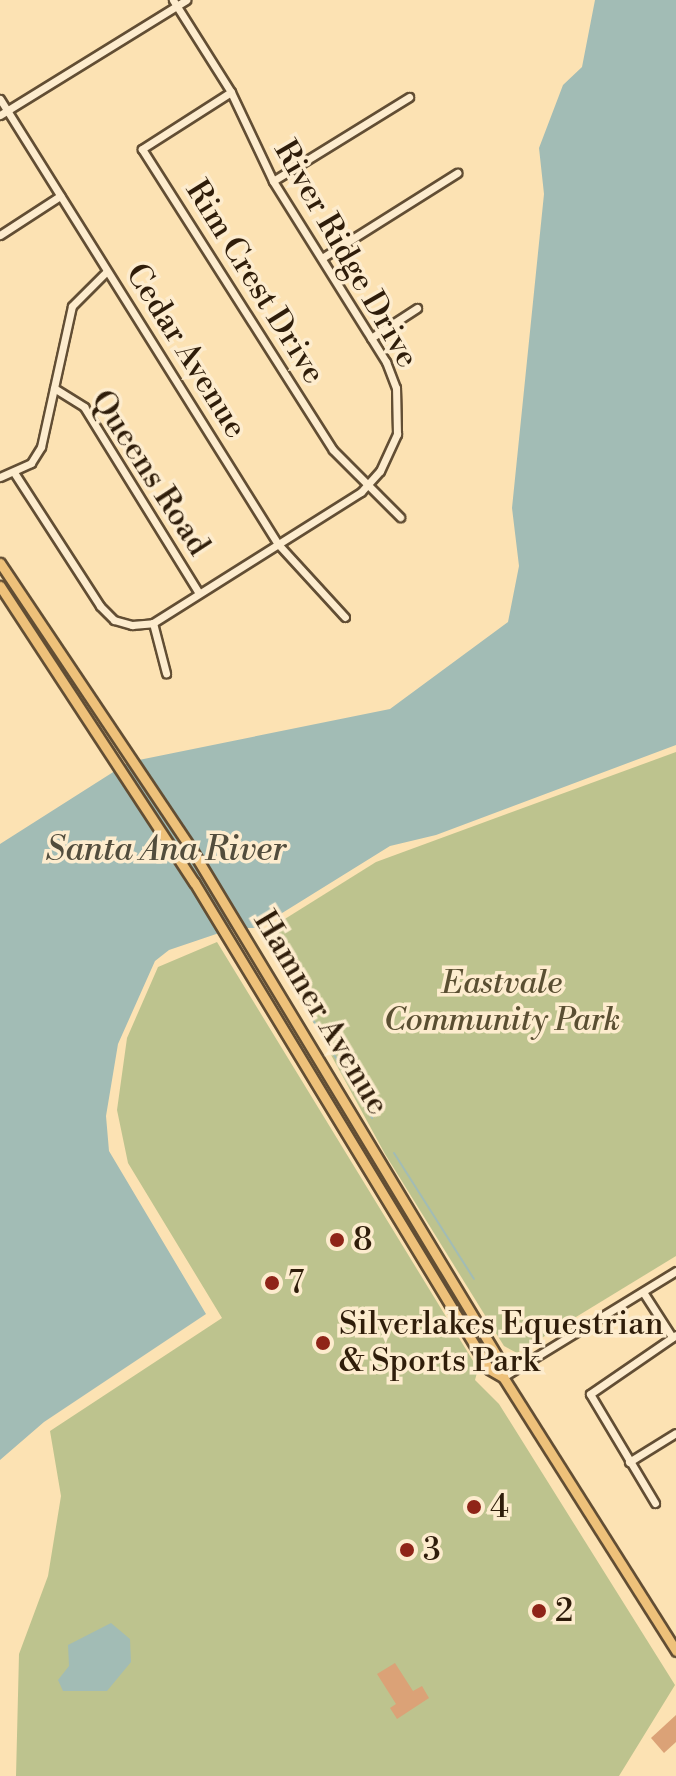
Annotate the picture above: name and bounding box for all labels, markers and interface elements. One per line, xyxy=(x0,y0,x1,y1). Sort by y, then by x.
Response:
street label: River Ridge Drive xyxy=(265,134,427,374)
street label: Rim Crest Drive xyxy=(177,173,333,391)
street label: Cedar Avenue xyxy=(117,257,255,445)
street label: Queens Road xyxy=(82,383,218,563)
water label: Santa Ana River xyxy=(46,831,286,871)
street label: Hamner Avenue xyxy=(245,904,397,1122)
park label: Eastvale Community Park xyxy=(384,965,620,1040)
place label: 8 xyxy=(353,1221,373,1259)
marker: 8 xyxy=(328,1231,346,1249)
place label: 7 xyxy=(288,1264,304,1302)
marker: 7 xyxy=(263,1274,281,1292)
place label: Silverlakes Equestrian & Sports Park xyxy=(339,1306,664,1381)
marker: Silverlakes Equestrian & Sports Park xyxy=(314,1334,332,1352)
place label: 4 xyxy=(490,1488,509,1526)
marker: 4 xyxy=(465,1498,483,1516)
place label: 3 xyxy=(423,1531,441,1569)
marker: 3 xyxy=(398,1541,416,1559)
place label: 2 xyxy=(555,1592,573,1630)
marker: 2 xyxy=(530,1602,548,1620)

